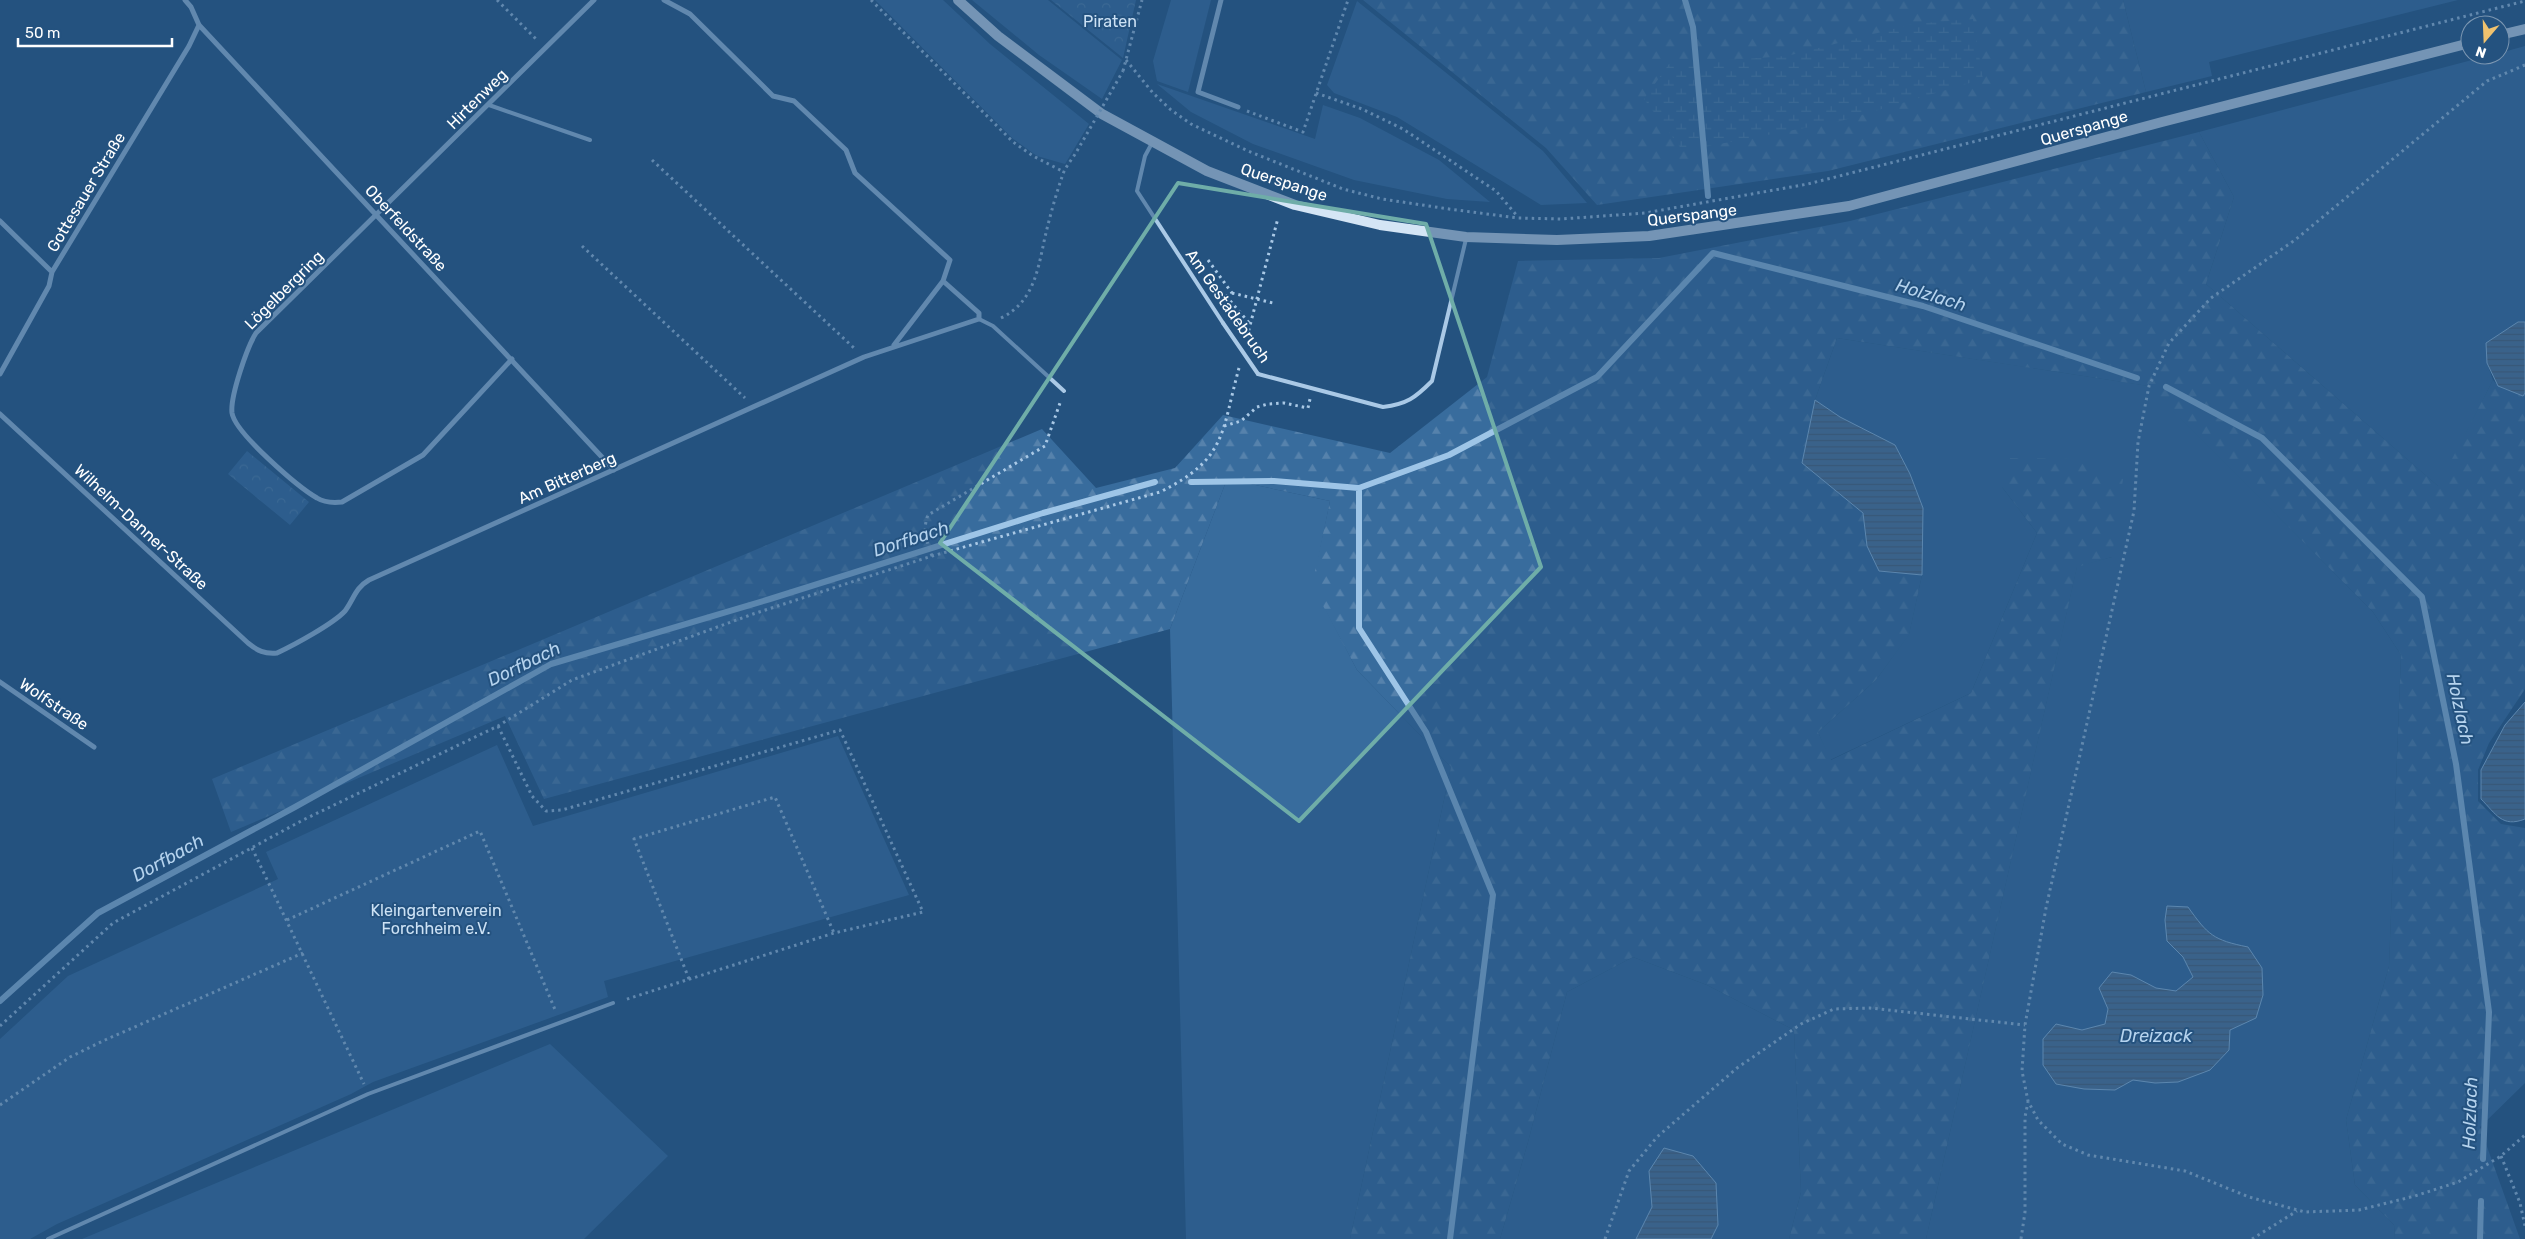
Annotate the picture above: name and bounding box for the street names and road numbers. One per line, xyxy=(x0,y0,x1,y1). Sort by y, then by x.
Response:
street label: Hirtenweg xyxy=(443,65,511,133)
street label: Querspange xyxy=(2038,106,2130,150)
street label: Gottesauer Straße xyxy=(43,129,129,255)
street label: Querspange xyxy=(1238,159,1330,205)
street label: Oberfeldstraße xyxy=(361,181,451,275)
street label: Querspange xyxy=(1646,200,1738,230)
street label: Am Gestadebruch xyxy=(1182,246,1274,366)
street label: Lögelbergring xyxy=(241,247,327,333)
street label: Am Bitterberg xyxy=(515,448,619,508)
street label: Wilhelm-Danner-Straße xyxy=(70,460,212,594)
street label: Wolfstraße xyxy=(16,674,92,734)

